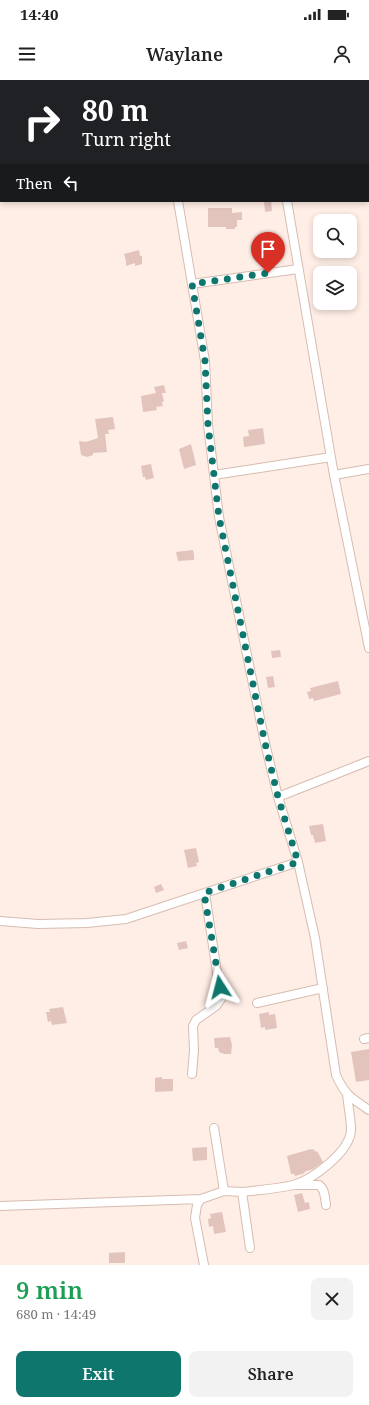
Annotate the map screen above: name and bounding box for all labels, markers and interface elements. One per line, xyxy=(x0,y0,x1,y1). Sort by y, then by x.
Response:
text: 14:40 xyxy=(20,4,58,24)
text: Waylane xyxy=(146,42,223,66)
icon: menu xyxy=(16,43,38,65)
icon: person xyxy=(331,43,353,65)
text: 80 m xyxy=(82,91,149,129)
icon: right xyxy=(16,96,68,148)
text: Turn right xyxy=(82,127,171,151)
icon: left xyxy=(60,172,82,194)
text: Then xyxy=(16,173,52,193)
map controls xyxy=(313,214,357,310)
button: search xyxy=(313,214,357,258)
pin xyxy=(251,232,285,273)
icon: arrive xyxy=(257,238,279,260)
button: layers xyxy=(313,266,357,310)
position arrow xyxy=(199,966,241,1008)
text: 9 min xyxy=(16,1273,83,1306)
button: close xyxy=(311,1278,353,1320)
text: 680 m · 14:49 xyxy=(16,1305,96,1323)
button: Exit xyxy=(16,1351,181,1397)
button: Share xyxy=(189,1351,353,1397)

